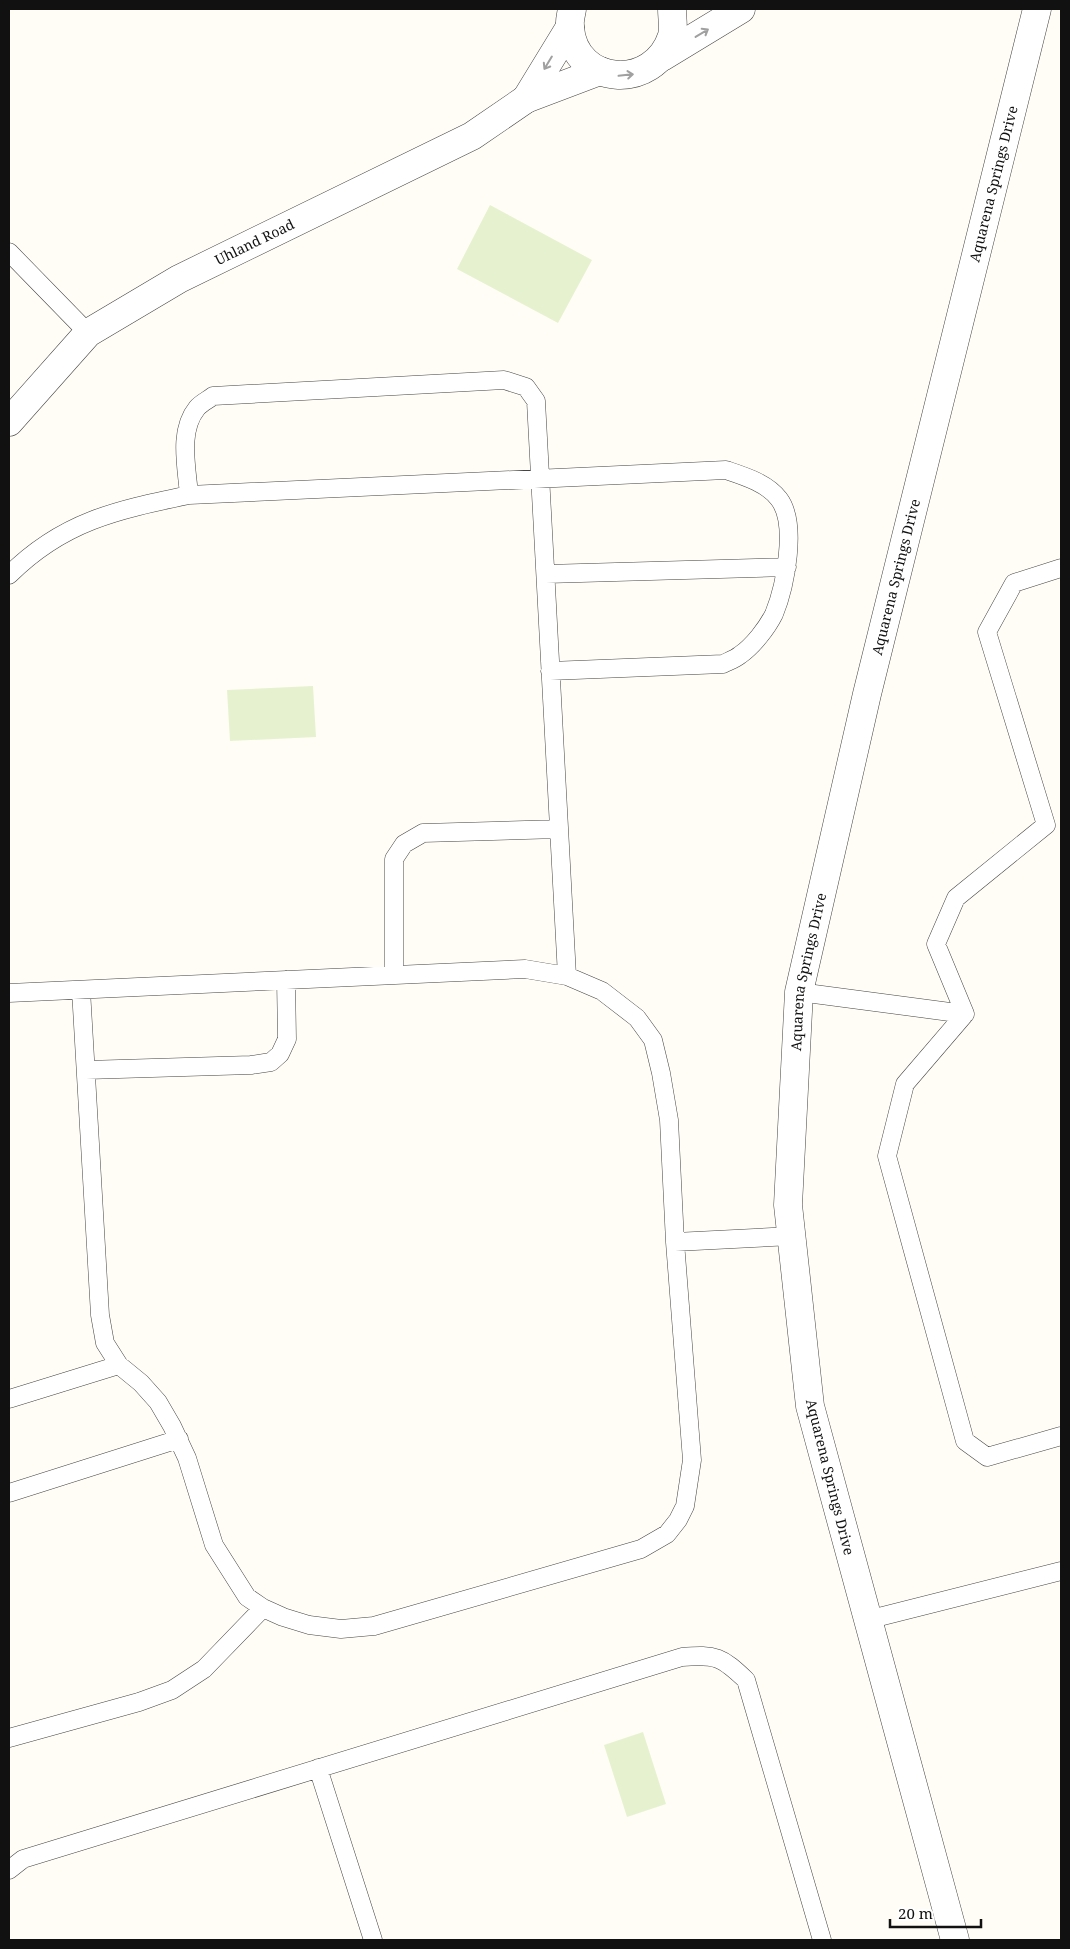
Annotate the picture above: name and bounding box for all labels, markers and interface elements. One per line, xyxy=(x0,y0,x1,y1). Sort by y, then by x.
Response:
one-way arrow xyxy=(694,27,708,37)
one-way arrow xyxy=(543,56,553,70)
one-way arrow xyxy=(618,70,634,79)
street label: Aquarena Springs Drive xyxy=(965,104,1022,264)
street label: Uhland Road xyxy=(212,214,298,269)
street label: Aquarena Springs Drive xyxy=(867,497,924,657)
street label: Aquarena Springs Drive xyxy=(786,891,830,1051)
street label: Aquarena Springs Drive xyxy=(802,1397,859,1557)
scale bar xyxy=(890,1896,981,1928)
text: 20 m xyxy=(898,1903,933,1923)

